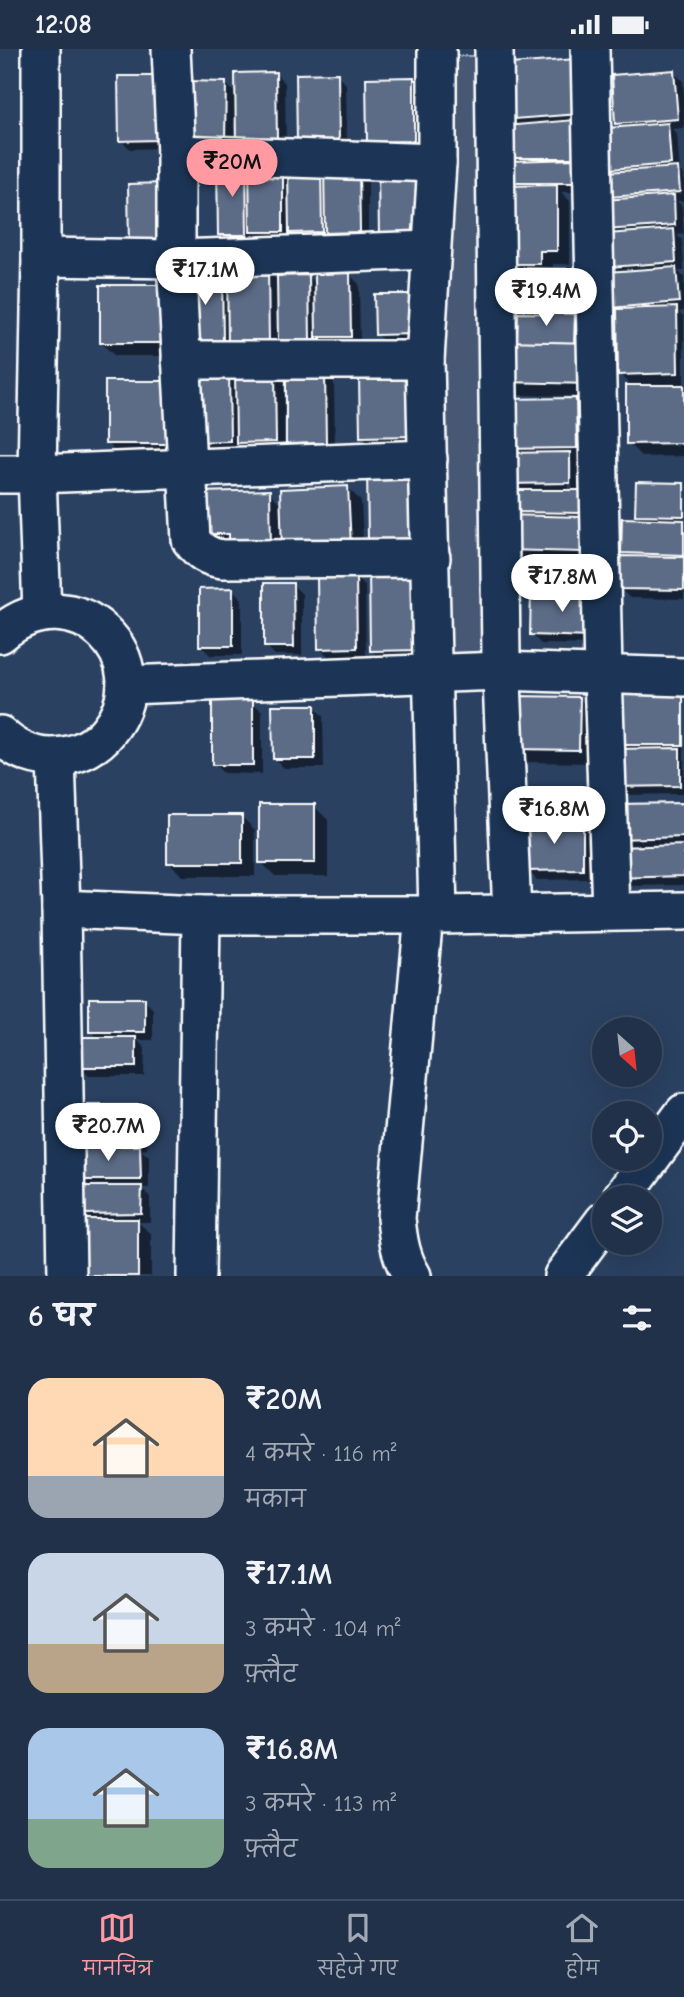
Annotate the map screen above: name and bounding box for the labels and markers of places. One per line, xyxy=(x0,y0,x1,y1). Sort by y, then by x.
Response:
pin: ₹20M xyxy=(191,139,273,199)
pin: ₹17.1M xyxy=(148,247,262,307)
pin: ₹19.4M xyxy=(489,268,603,328)
pin: ₹17.8M xyxy=(505,554,619,614)
pin: ₹16.8M xyxy=(497,787,611,846)
pin: ₹20.7M xyxy=(51,1103,165,1163)

